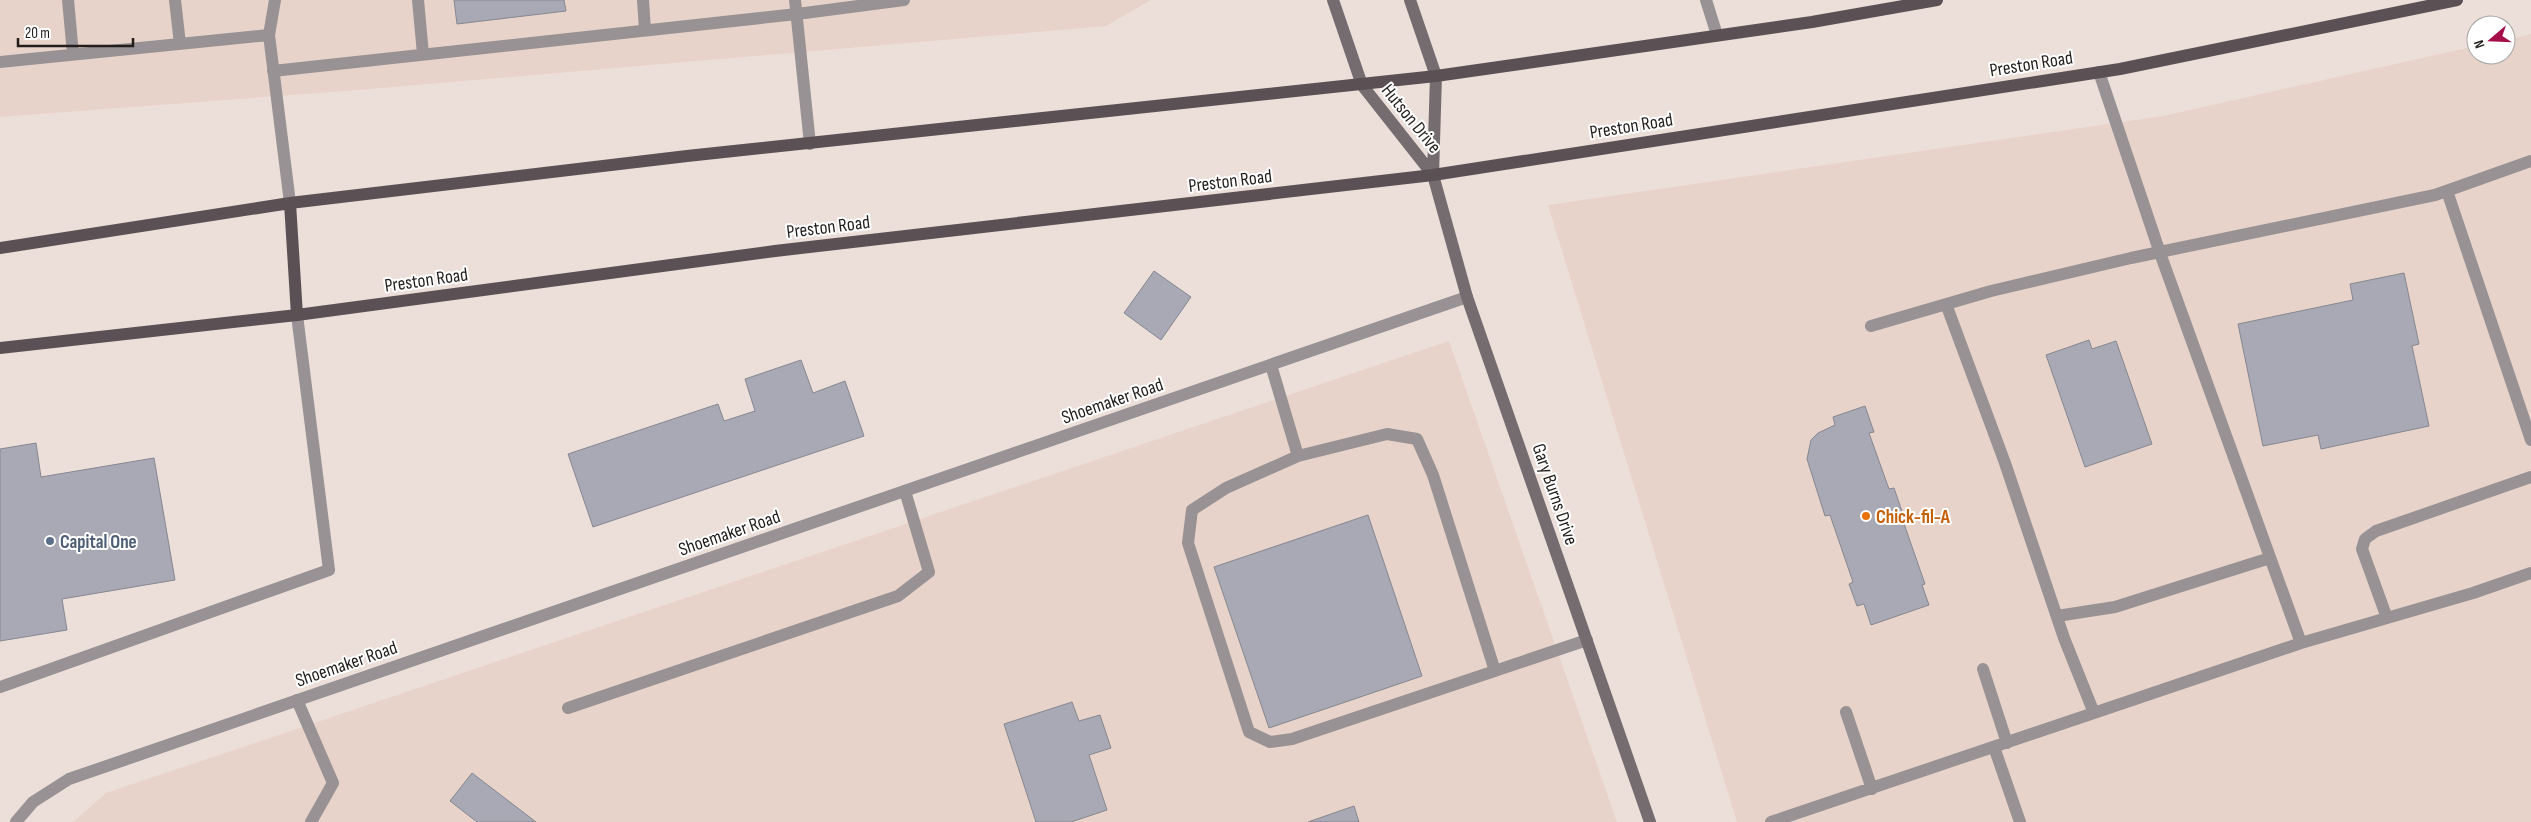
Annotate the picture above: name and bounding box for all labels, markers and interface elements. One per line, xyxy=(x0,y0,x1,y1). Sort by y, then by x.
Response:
scale bar xyxy=(18,15,132,47)
north arrow xyxy=(2466,15,2516,65)
text: 20 m xyxy=(25,24,50,43)
text: N xyxy=(2470,38,2488,50)
street label: Preston Road xyxy=(1988,47,2075,82)
street label: Hutson Drive xyxy=(1376,80,1446,158)
street label: Preston Road xyxy=(1588,109,1675,144)
street label: Preston Road xyxy=(1187,165,1273,198)
street label: Preston Road xyxy=(785,211,871,244)
street label: Preston Road xyxy=(383,263,469,298)
street label: Shoemaker Road xyxy=(1059,373,1166,430)
street label: Gary Burns Drive xyxy=(1527,441,1583,548)
street label: Shoemaker Road xyxy=(676,505,783,562)
place label: Chick-fil-A xyxy=(1876,506,1951,529)
marker: Chick-fil-A xyxy=(1860,510,1872,522)
place label: Capital One xyxy=(60,531,137,554)
marker: Capital One xyxy=(44,535,56,547)
street label: Shoemaker Road xyxy=(293,636,400,693)

